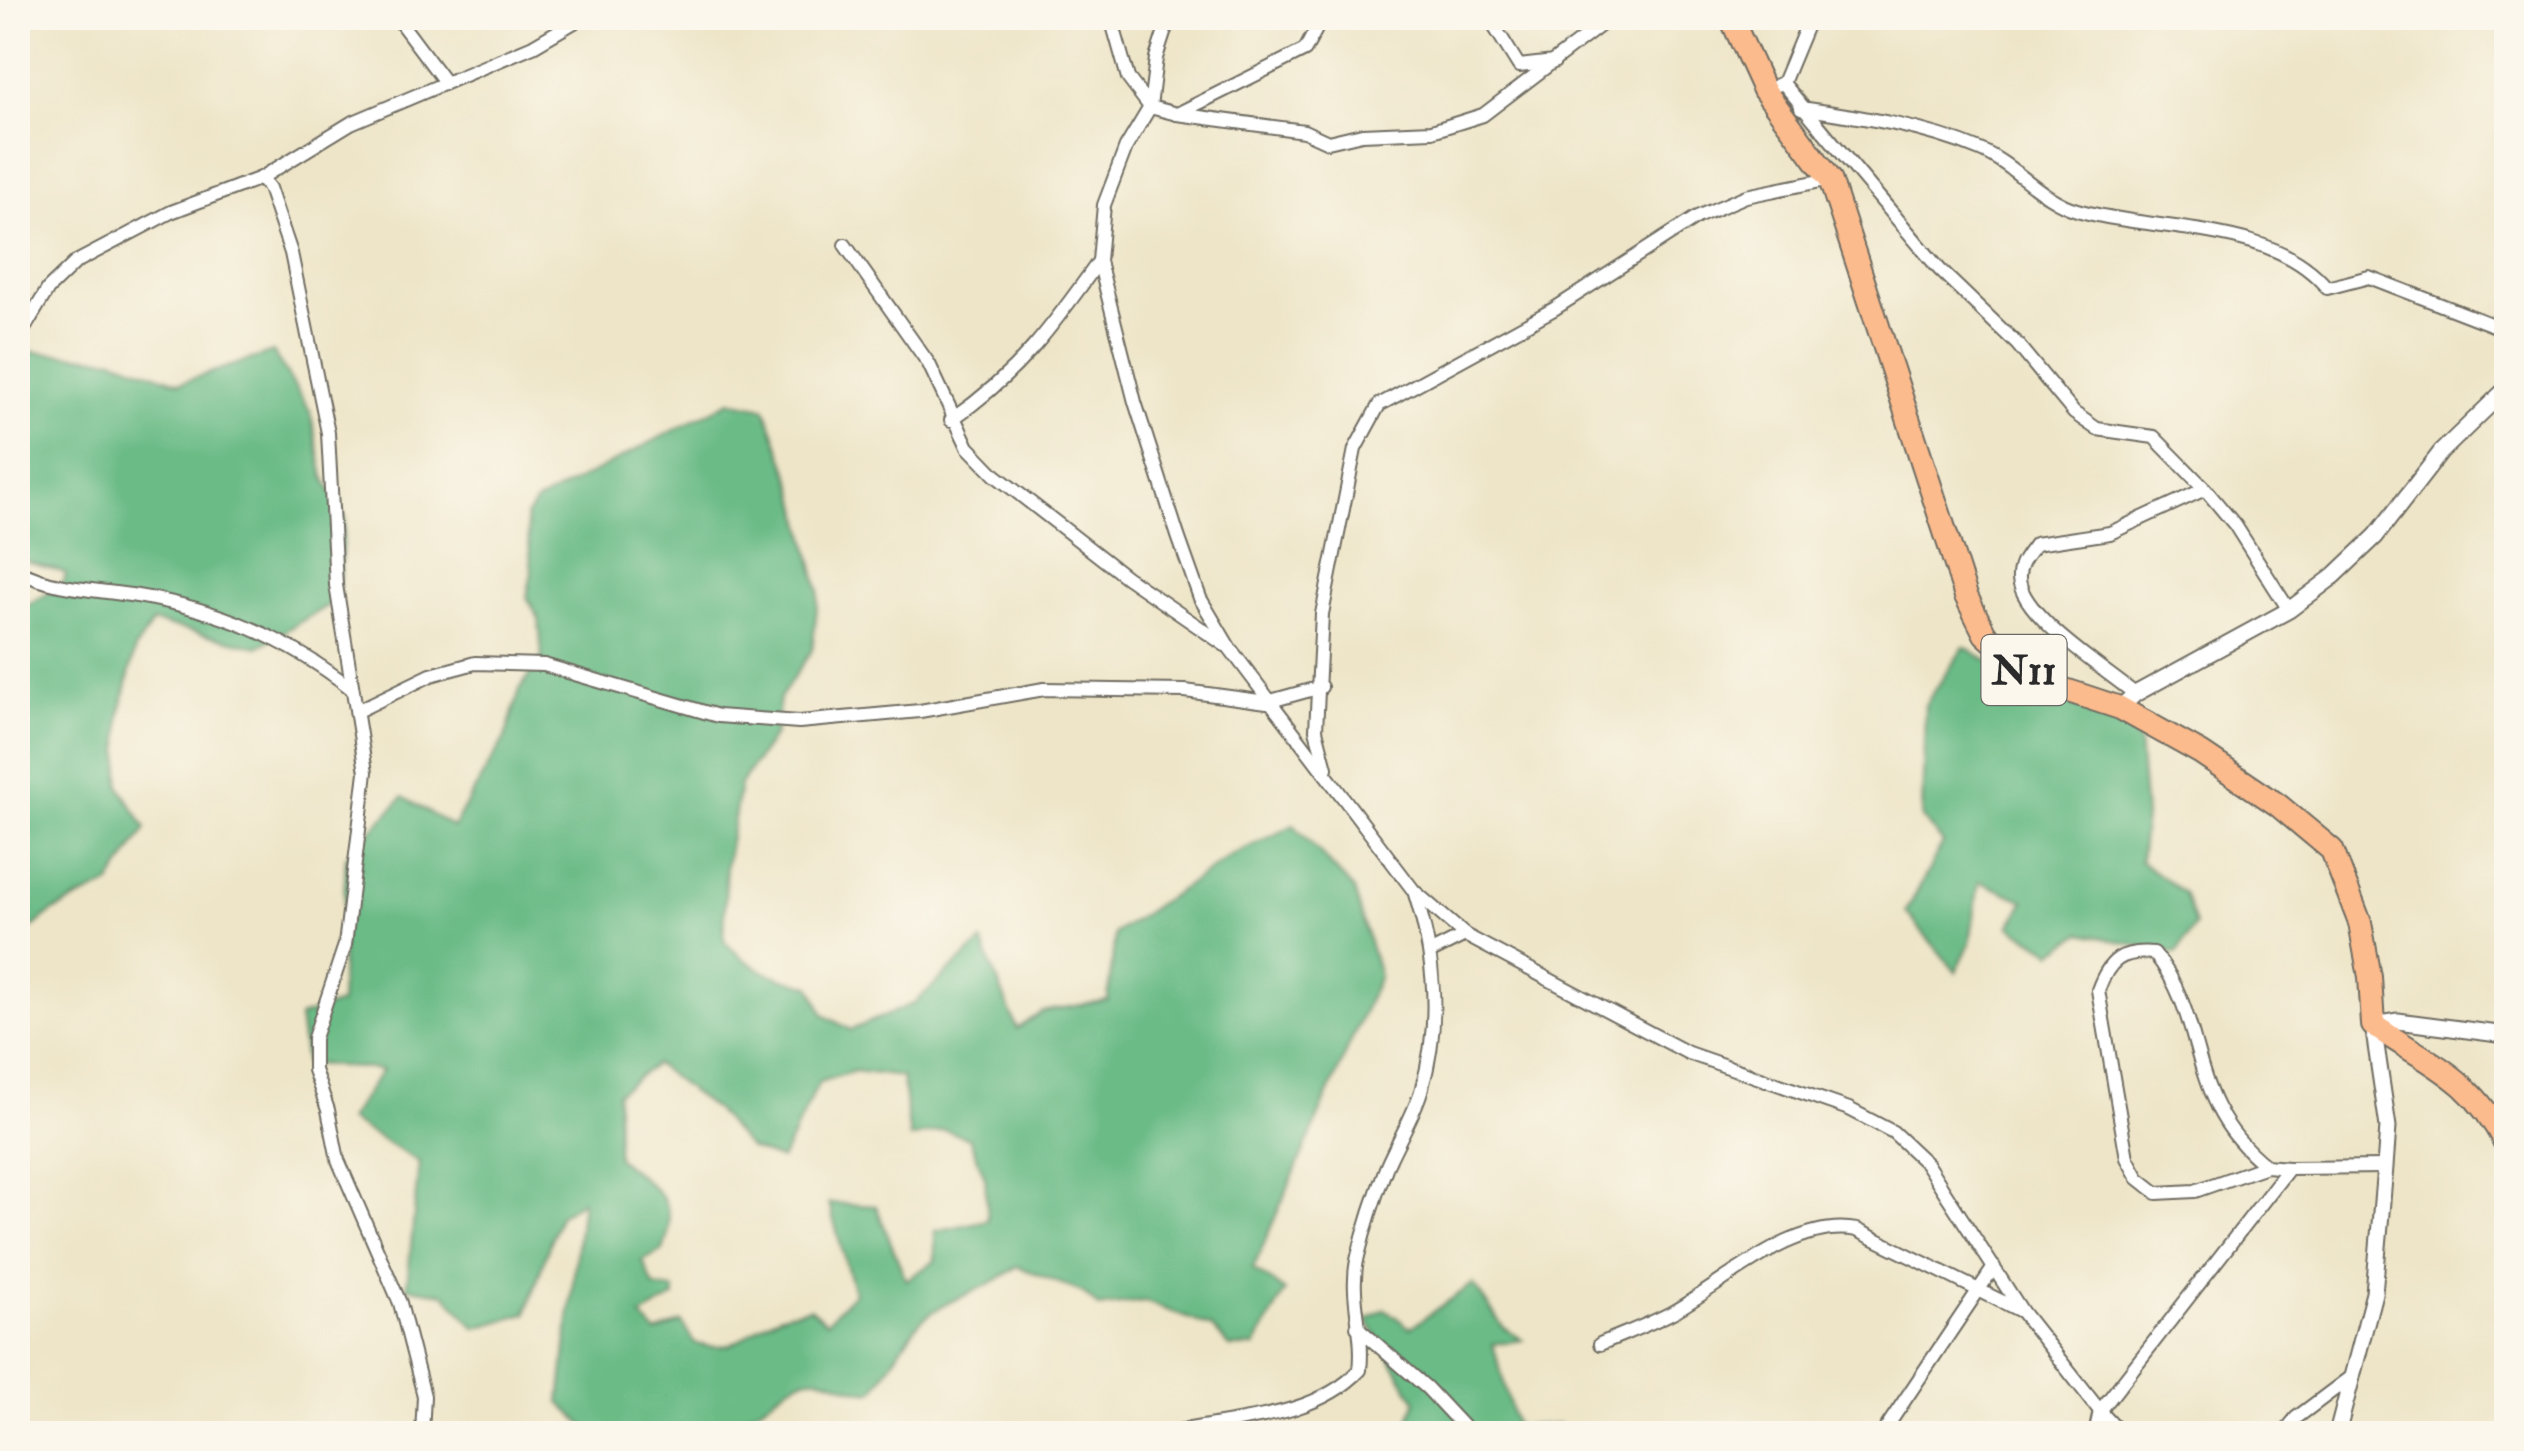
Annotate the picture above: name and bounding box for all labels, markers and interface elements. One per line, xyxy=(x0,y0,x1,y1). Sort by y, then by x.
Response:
road number: N11 xyxy=(1982,635,2066,705)

